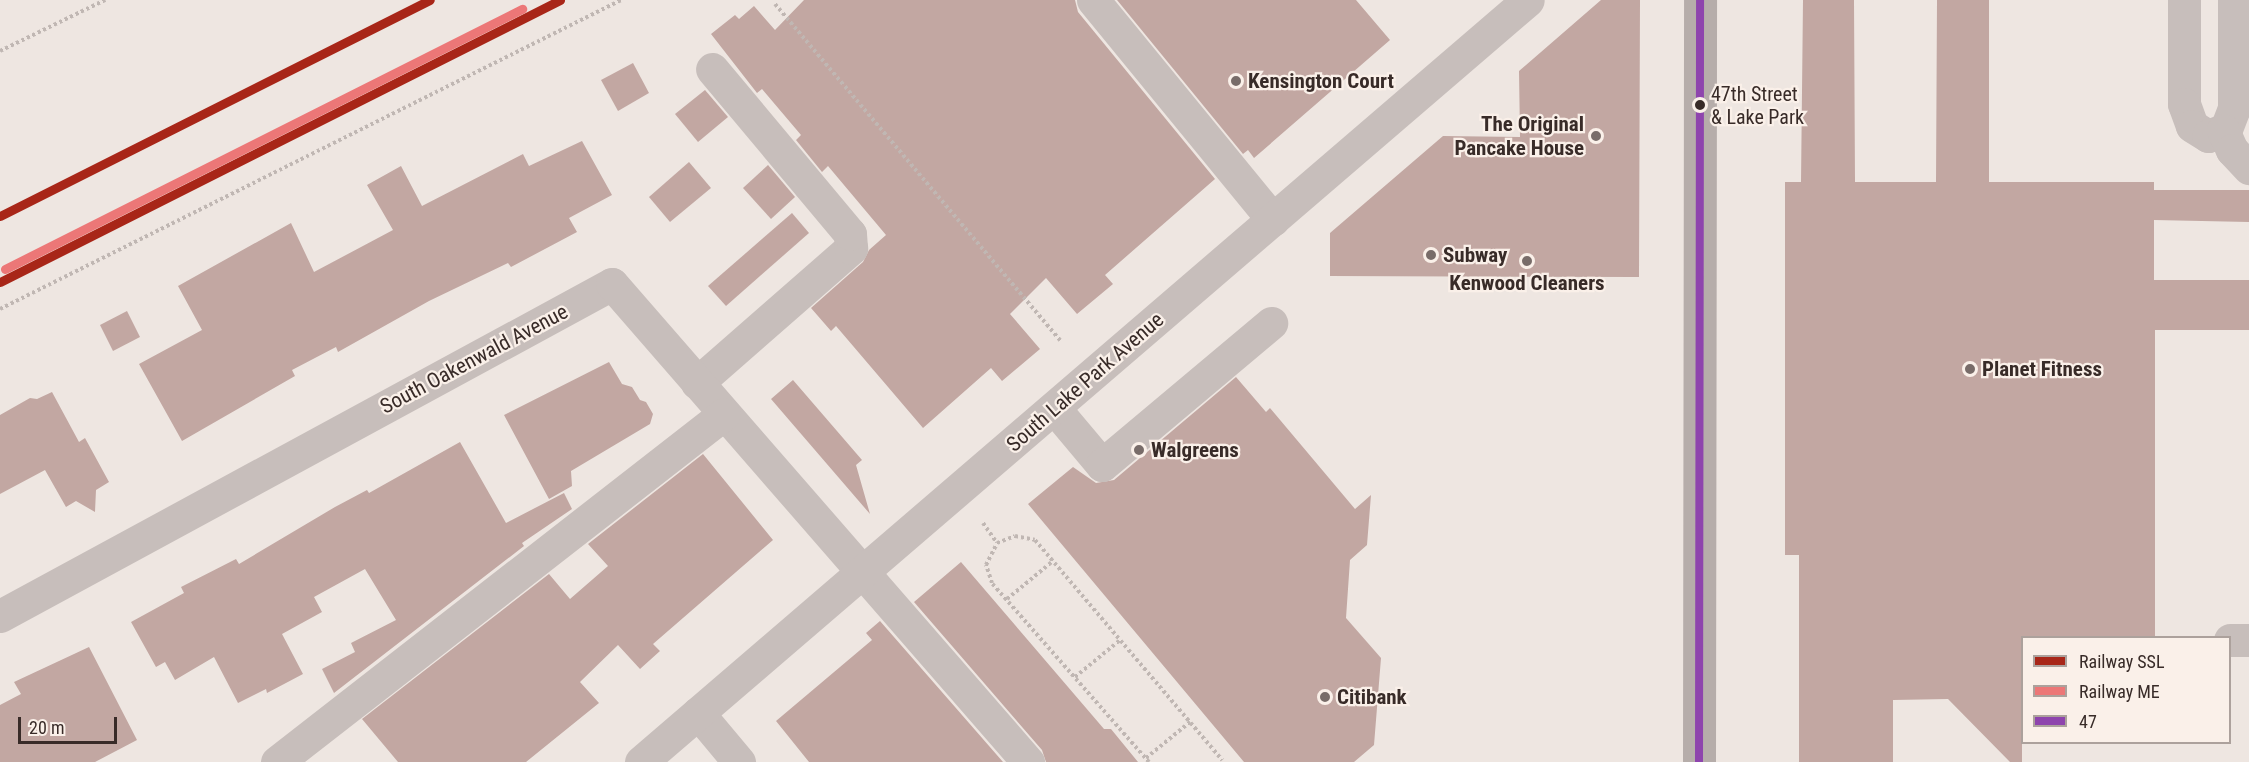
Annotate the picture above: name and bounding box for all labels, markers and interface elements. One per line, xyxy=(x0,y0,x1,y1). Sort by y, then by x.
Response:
place label: Kensington Court xyxy=(1248,68,1394,94)
marker: Kensington Court xyxy=(1229,74,1243,88)
place label: 47th Street & Lake Park xyxy=(1711,82,1804,129)
marker: 47th Street & Lake Park xyxy=(1694,99,1706,111)
place label: The Original Pancake House xyxy=(1454,111,1584,161)
marker: The Original Pancake House xyxy=(1589,129,1603,143)
place label: Subway xyxy=(1443,242,1507,268)
marker: Subway xyxy=(1424,248,1438,262)
marker: Kenwood Cleaners xyxy=(1520,254,1534,268)
place label: Kenwood Cleaners xyxy=(1449,270,1605,296)
street label: South Oakenwald Avenue xyxy=(376,299,572,419)
street label: South Lake Park Avenue xyxy=(1001,307,1169,457)
place label: Planet Fitness xyxy=(1982,356,2102,382)
marker: Planet Fitness xyxy=(1963,362,1977,376)
place label: Walgreens xyxy=(1151,437,1239,463)
marker: Walgreens xyxy=(1132,443,1146,457)
legend xyxy=(2021,636,2231,744)
text: Railway SSL xyxy=(2079,651,2164,672)
text: Railway ME xyxy=(2079,681,2160,702)
place label: Citibank xyxy=(1337,684,1407,710)
marker: Citibank xyxy=(1318,690,1332,704)
scale bar xyxy=(21,705,120,743)
text: 47 xyxy=(2079,711,2097,732)
text: 20 m xyxy=(29,717,64,738)

